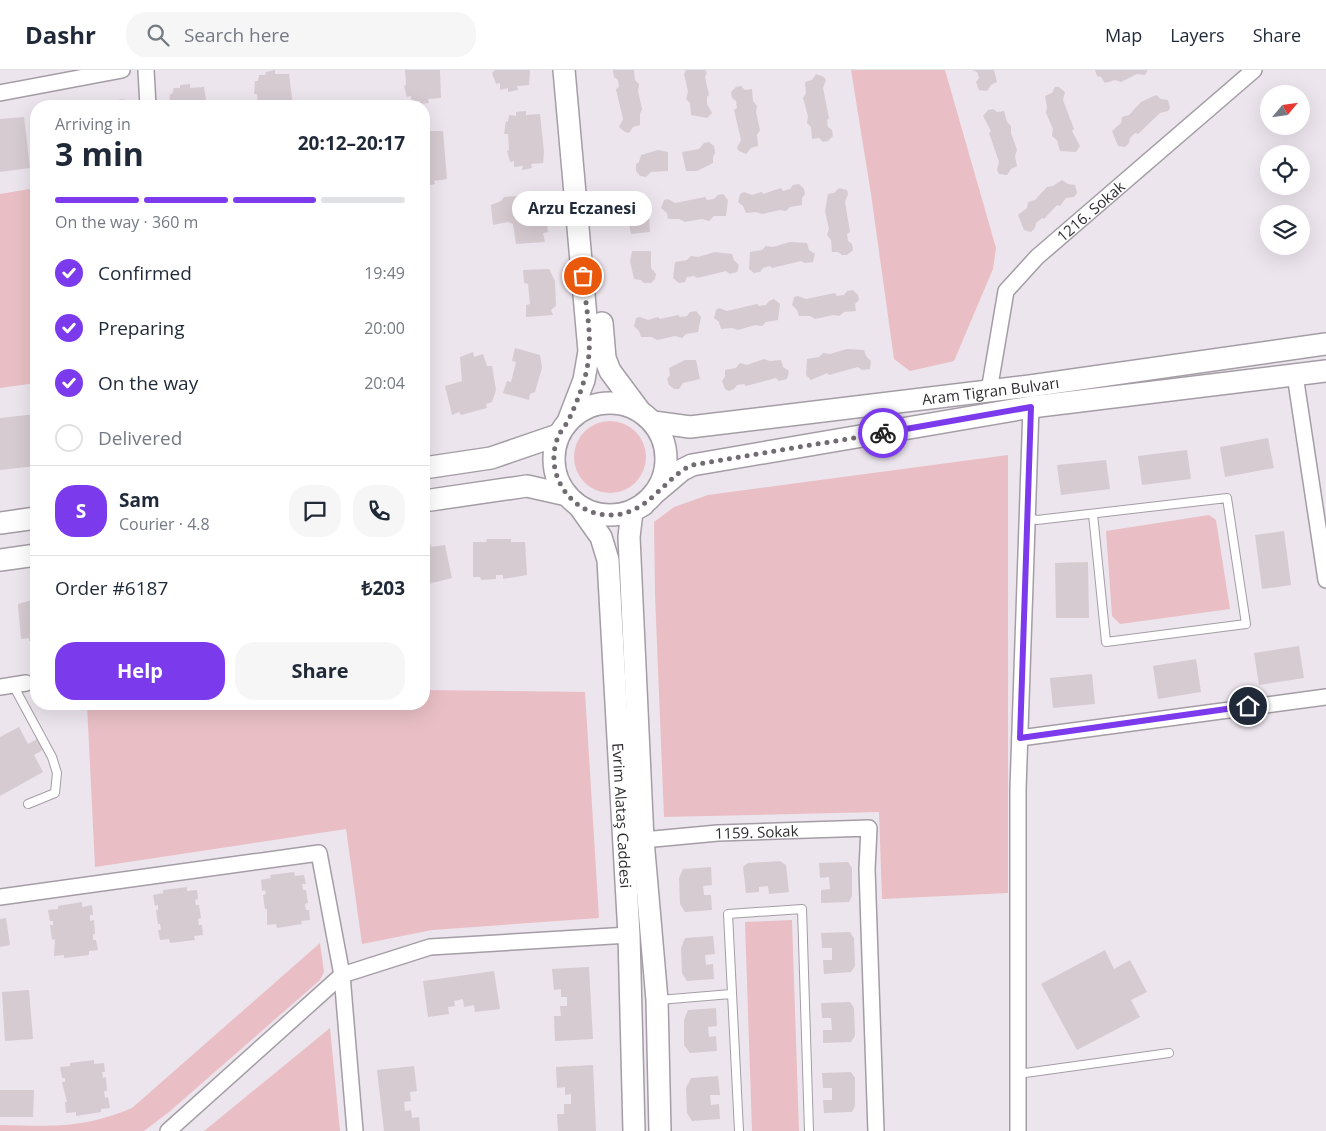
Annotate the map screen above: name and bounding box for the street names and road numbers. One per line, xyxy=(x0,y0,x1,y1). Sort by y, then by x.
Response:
street label: 1216. Sokak xyxy=(1052,176,1129,246)
street label: Aram Tigran Bulvarı xyxy=(921,372,1060,409)
street label: Evrim Alataş Caddesi xyxy=(608,742,636,889)
street label: 1159. Sokak xyxy=(715,820,799,843)

